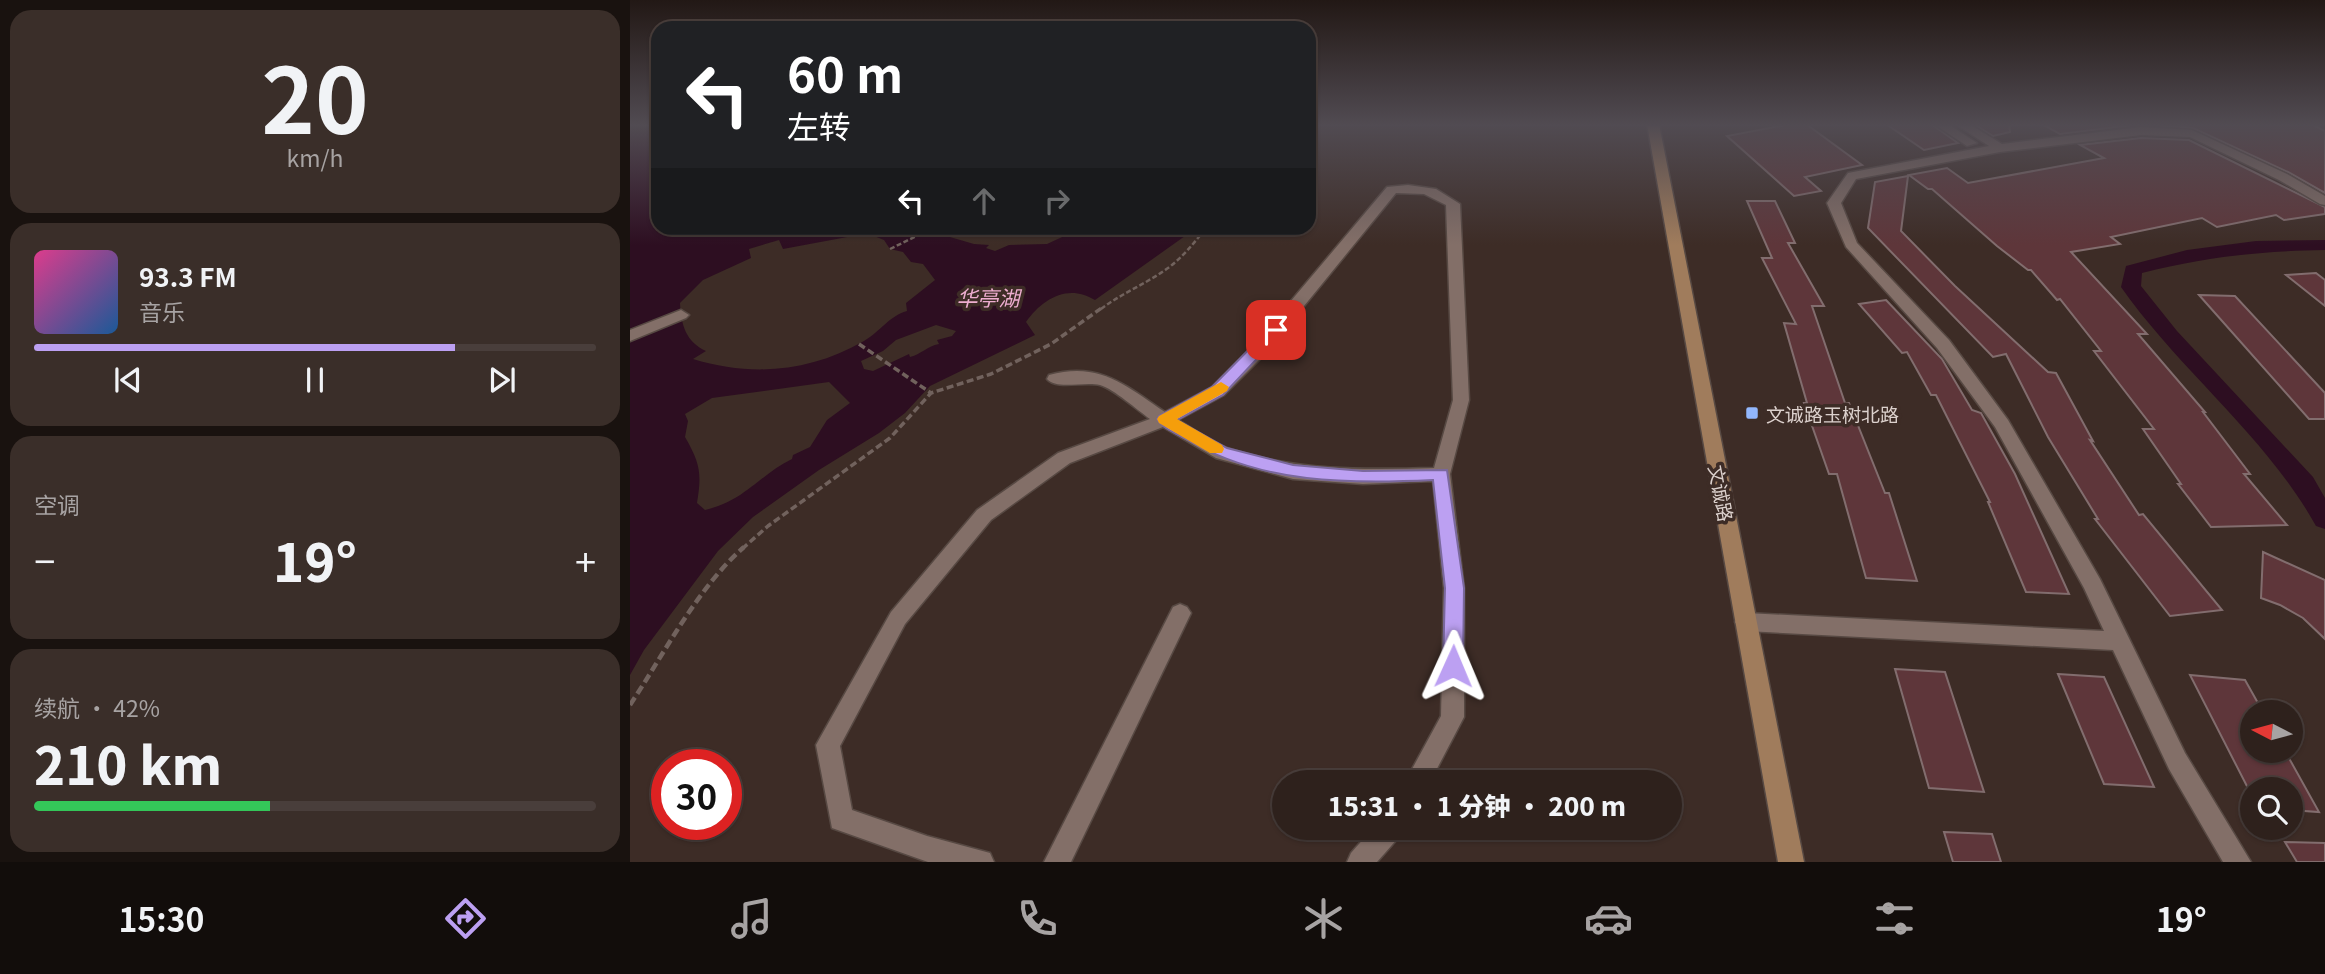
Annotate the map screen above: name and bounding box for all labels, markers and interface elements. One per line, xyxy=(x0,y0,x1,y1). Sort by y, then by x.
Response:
text: 20 xyxy=(261,28,369,160)
text: 60 m xyxy=(787,36,903,107)
icon: left xyxy=(672,49,763,140)
text: 左转 xyxy=(787,102,851,148)
text: km/h xyxy=(287,140,343,174)
icon: left xyxy=(892,182,930,220)
icon: ahead xyxy=(965,182,1003,220)
icon: right xyxy=(1038,182,1076,220)
text: 93.3 FM xyxy=(139,257,237,294)
water label: 华亭湖 xyxy=(957,282,1022,312)
text: 音乐 xyxy=(139,294,185,328)
pin xyxy=(1246,300,1306,360)
icon: arrive xyxy=(1257,311,1295,349)
icon: previous xyxy=(109,361,147,399)
icon: pause xyxy=(296,361,334,399)
icon: next xyxy=(483,361,521,399)
place label: 文诚路玉树北路 xyxy=(1766,400,1899,427)
marker: 文诚路玉树北路 xyxy=(1744,405,1760,421)
street label: 文诚路 xyxy=(1703,462,1741,524)
text: 空调 xyxy=(34,487,80,521)
text: 19° xyxy=(273,522,357,597)
text: − xyxy=(34,532,55,587)
text: + xyxy=(575,532,596,587)
position arrow xyxy=(1416,629,1490,703)
text: 续航 · 42% xyxy=(34,690,160,724)
north arrow xyxy=(2240,700,2303,763)
map controls xyxy=(2240,700,2303,840)
text: 210 km xyxy=(34,725,222,800)
speed limit sign: 30 xyxy=(651,749,742,840)
button: search xyxy=(2240,777,2303,840)
text: 15:31 · 1 分钟 · 200 m xyxy=(1328,786,1626,823)
icon: directions xyxy=(441,894,490,943)
icon: music xyxy=(727,894,776,943)
icon: phone xyxy=(1013,894,1062,943)
icon: climate xyxy=(1299,894,1348,943)
icon: car xyxy=(1584,894,1633,943)
icon: filters xyxy=(1870,894,1919,943)
text: 15:30 xyxy=(118,895,204,941)
text: 19° xyxy=(2156,895,2207,941)

